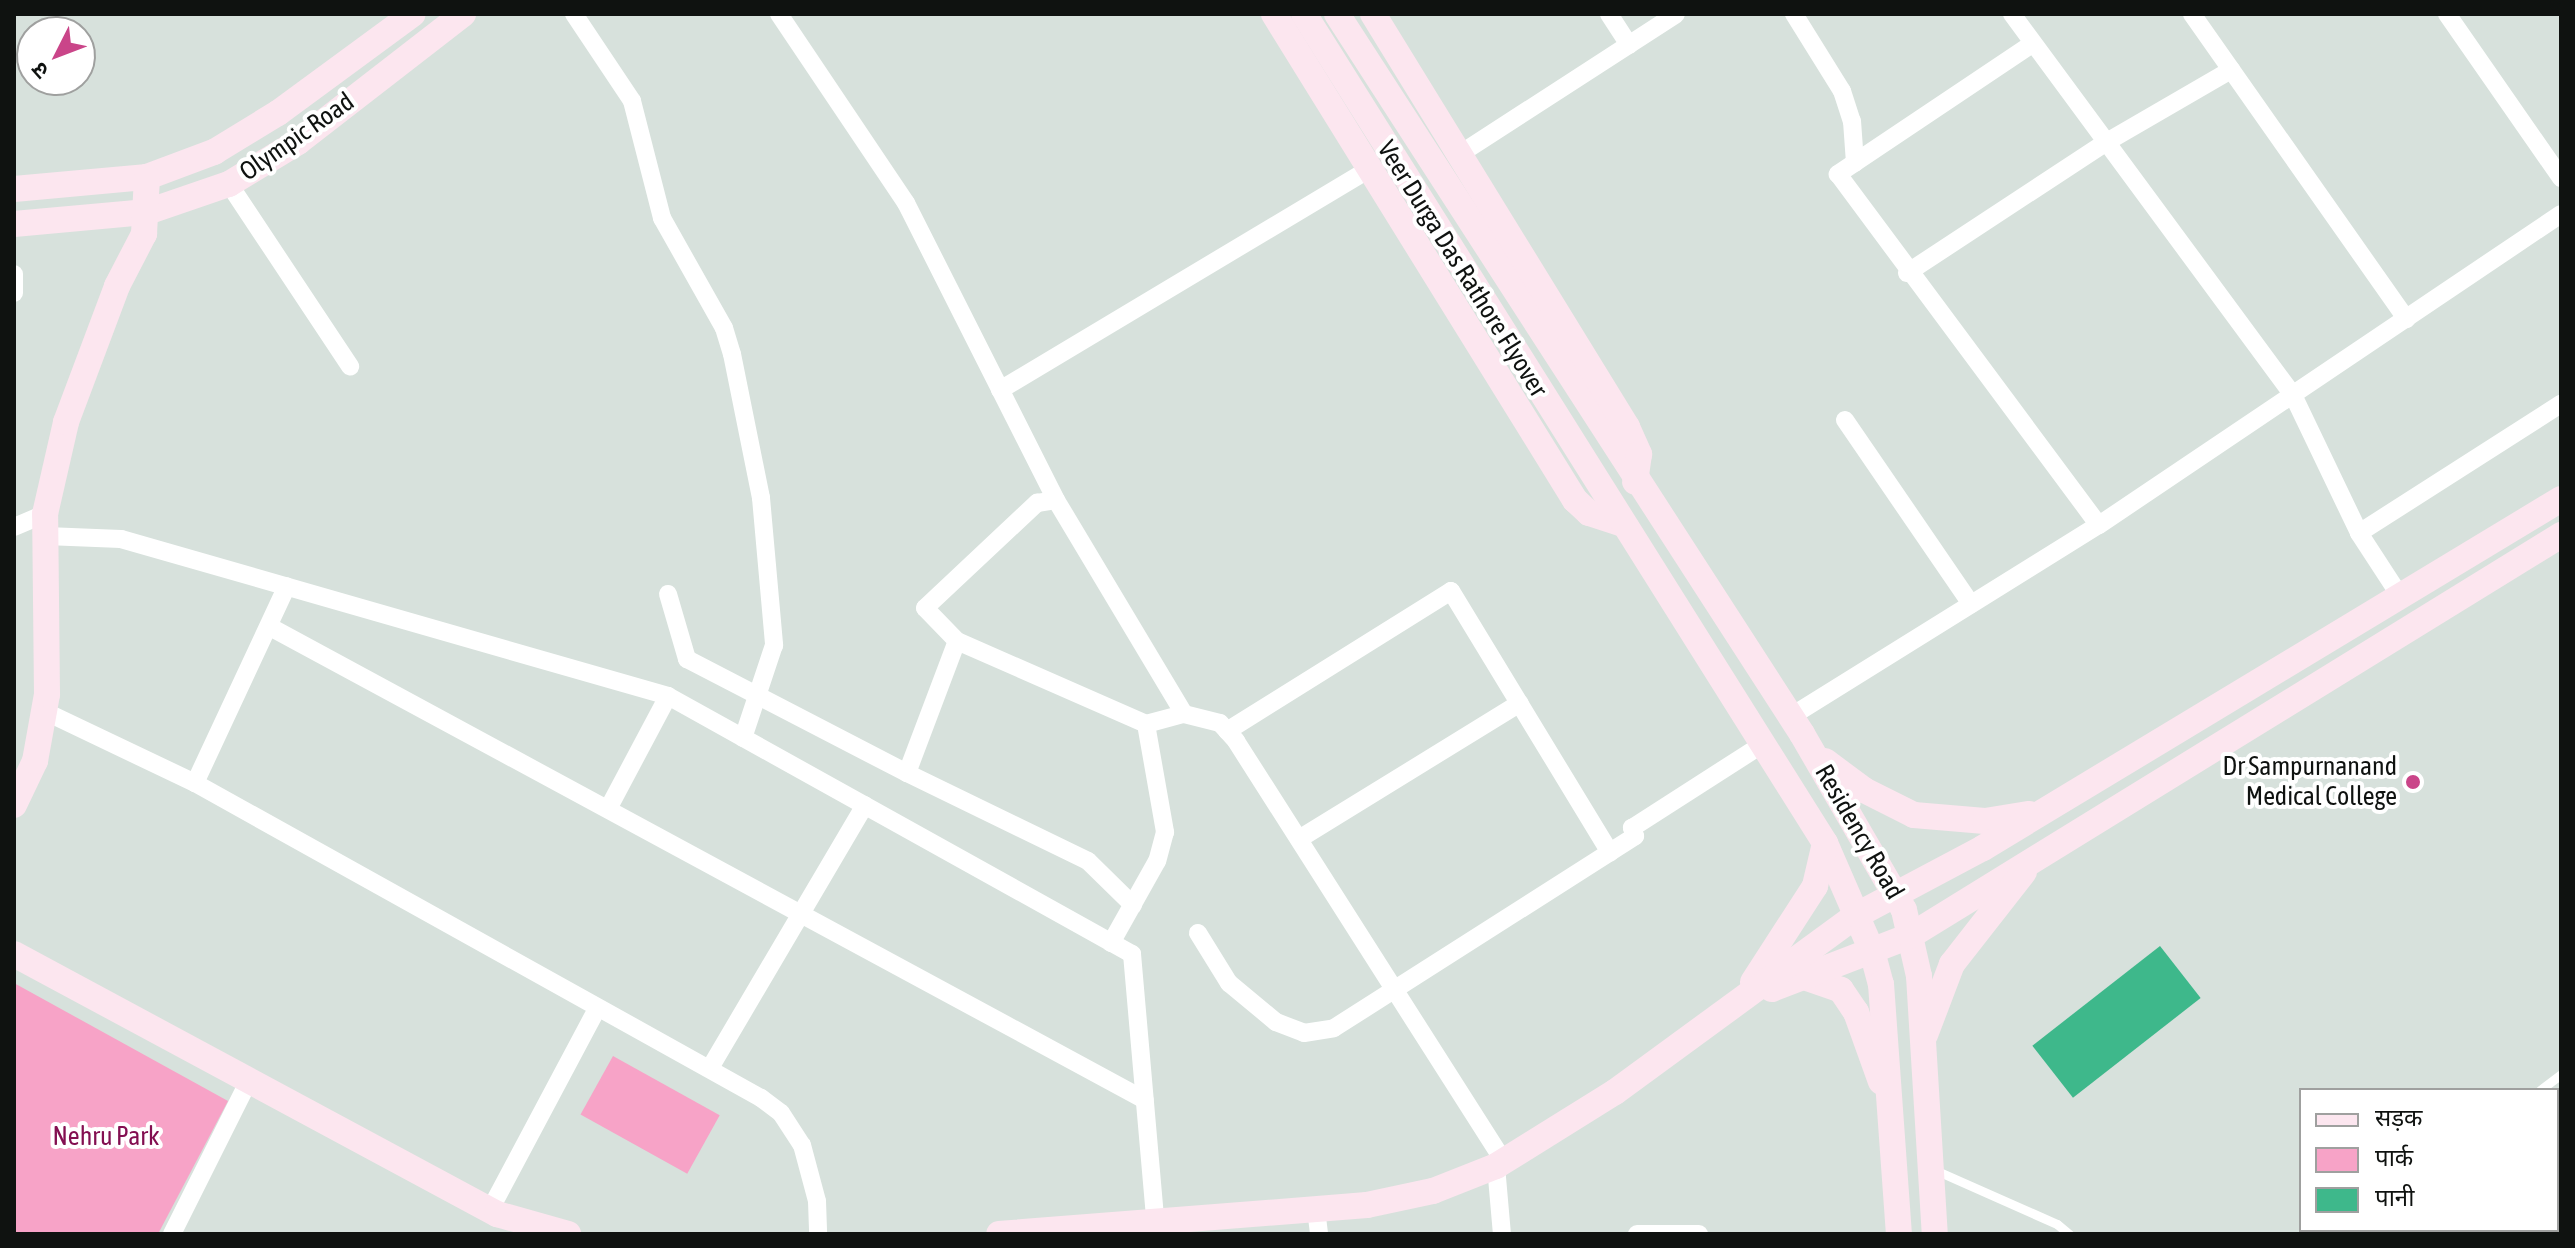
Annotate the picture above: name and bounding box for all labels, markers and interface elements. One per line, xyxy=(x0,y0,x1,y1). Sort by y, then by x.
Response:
north arrow xyxy=(16,16,96,96)
text: उ xyxy=(26,57,54,84)
street label: Olympic Road xyxy=(234,86,360,188)
street label: Veer Durga Das Rathore Flyover xyxy=(1370,135,1554,403)
place label: Dr Sampurnanand Medical College xyxy=(2223,751,2397,812)
street label: Residency Road xyxy=(1808,759,1910,905)
marker: Dr Sampurnanand Medical College xyxy=(2404,773,2422,791)
legend xyxy=(2299,1088,2559,1232)
text: सड़क xyxy=(2375,1104,2423,1131)
park label: Nehru Park xyxy=(53,1121,159,1153)
text: पार्क xyxy=(2375,1144,2413,1171)
text: पानी xyxy=(2375,1184,2414,1211)

